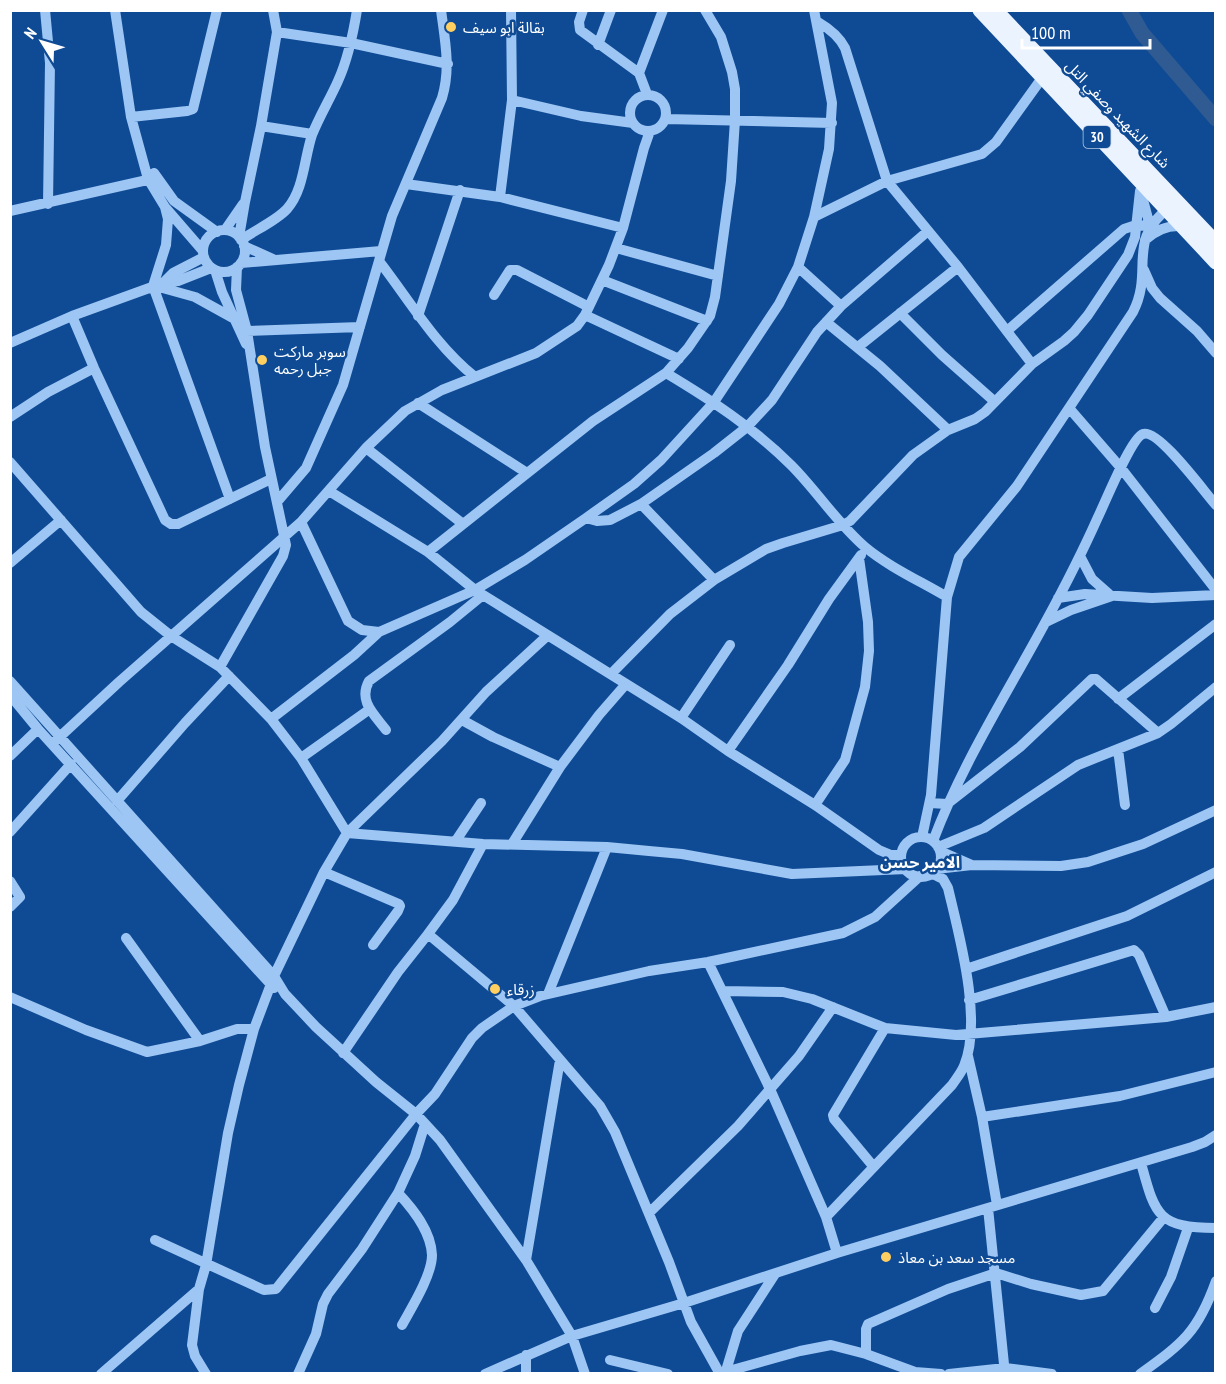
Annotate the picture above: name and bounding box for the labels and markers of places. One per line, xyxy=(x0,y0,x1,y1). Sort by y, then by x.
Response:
place label: بقالة ابو سيف xyxy=(463,18,545,37)
marker: بقالة ابو سيف xyxy=(444,20,458,34)
place label: سوبر ماركت جبل رحمه xyxy=(274,342,346,378)
marker: سوبر ماركت جبل رحمه xyxy=(255,353,269,367)
place label: زرقاء xyxy=(507,980,535,999)
marker: زرقاء xyxy=(488,982,502,996)
place label: مسجد سعد بن معاذ xyxy=(898,1248,1015,1267)
marker: مسجد سعد بن معاذ xyxy=(879,1250,893,1264)

